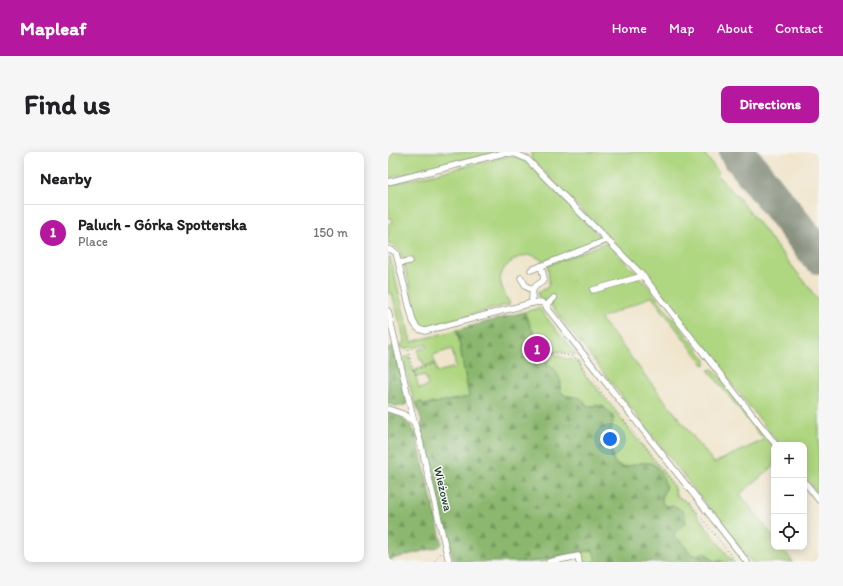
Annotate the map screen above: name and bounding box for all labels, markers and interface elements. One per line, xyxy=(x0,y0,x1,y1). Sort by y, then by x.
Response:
text: Mapleaf xyxy=(20,17,86,40)
text: Home xyxy=(612,20,647,37)
text: Map xyxy=(669,20,695,37)
text: About xyxy=(717,20,753,37)
text: Contact xyxy=(775,20,823,37)
button: Directions xyxy=(721,86,819,123)
text: Find us xyxy=(24,87,111,121)
text: Nearby xyxy=(40,168,92,188)
text: Paluch - Górka Spotterska xyxy=(78,216,247,234)
text: 1 xyxy=(50,225,56,240)
text: 150 m xyxy=(313,225,348,240)
text: Place xyxy=(78,234,108,249)
pin: 1 xyxy=(524,334,550,364)
your location xyxy=(600,429,620,449)
map controls xyxy=(771,442,807,550)
button: + xyxy=(771,442,807,478)
street label: Wieżowa xyxy=(431,465,455,513)
button: − xyxy=(771,478,807,514)
button: locate xyxy=(771,514,807,550)

